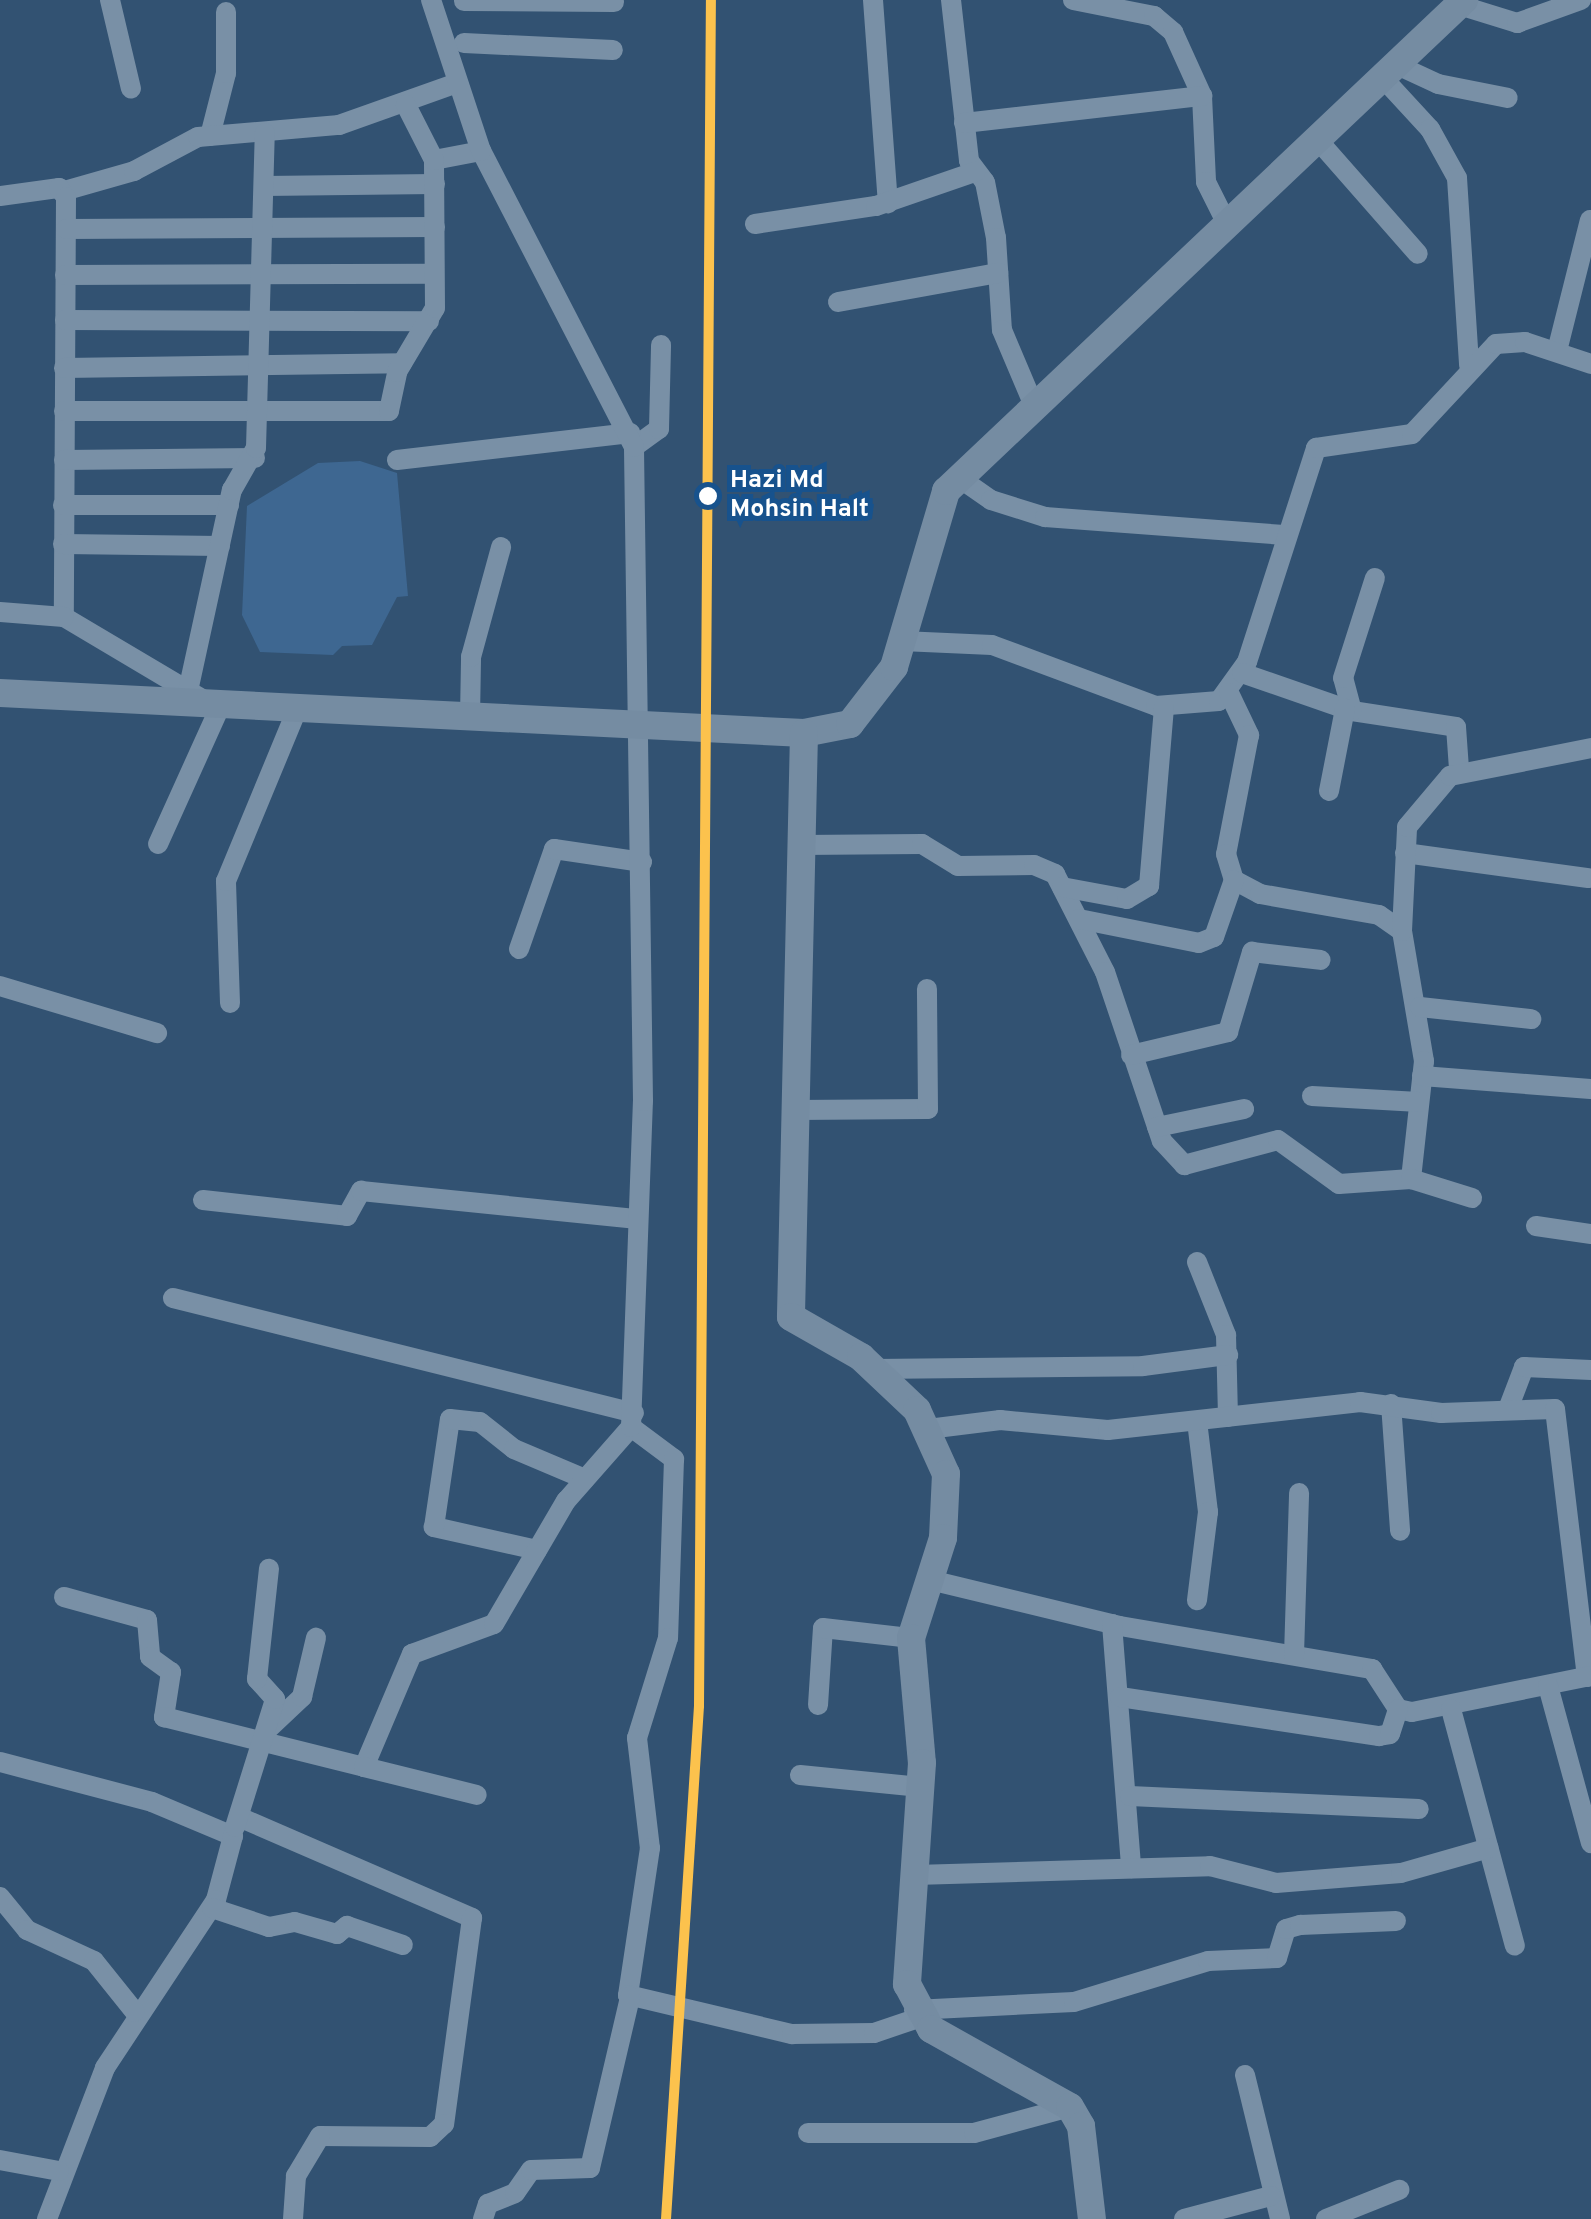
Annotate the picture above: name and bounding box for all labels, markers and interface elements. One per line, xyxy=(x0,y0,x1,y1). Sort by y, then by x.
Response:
place label: Hazi Md Mohsin Halt xyxy=(730,467,869,526)
marker: Hazi Md Mohsin Halt xyxy=(695,483,721,509)

